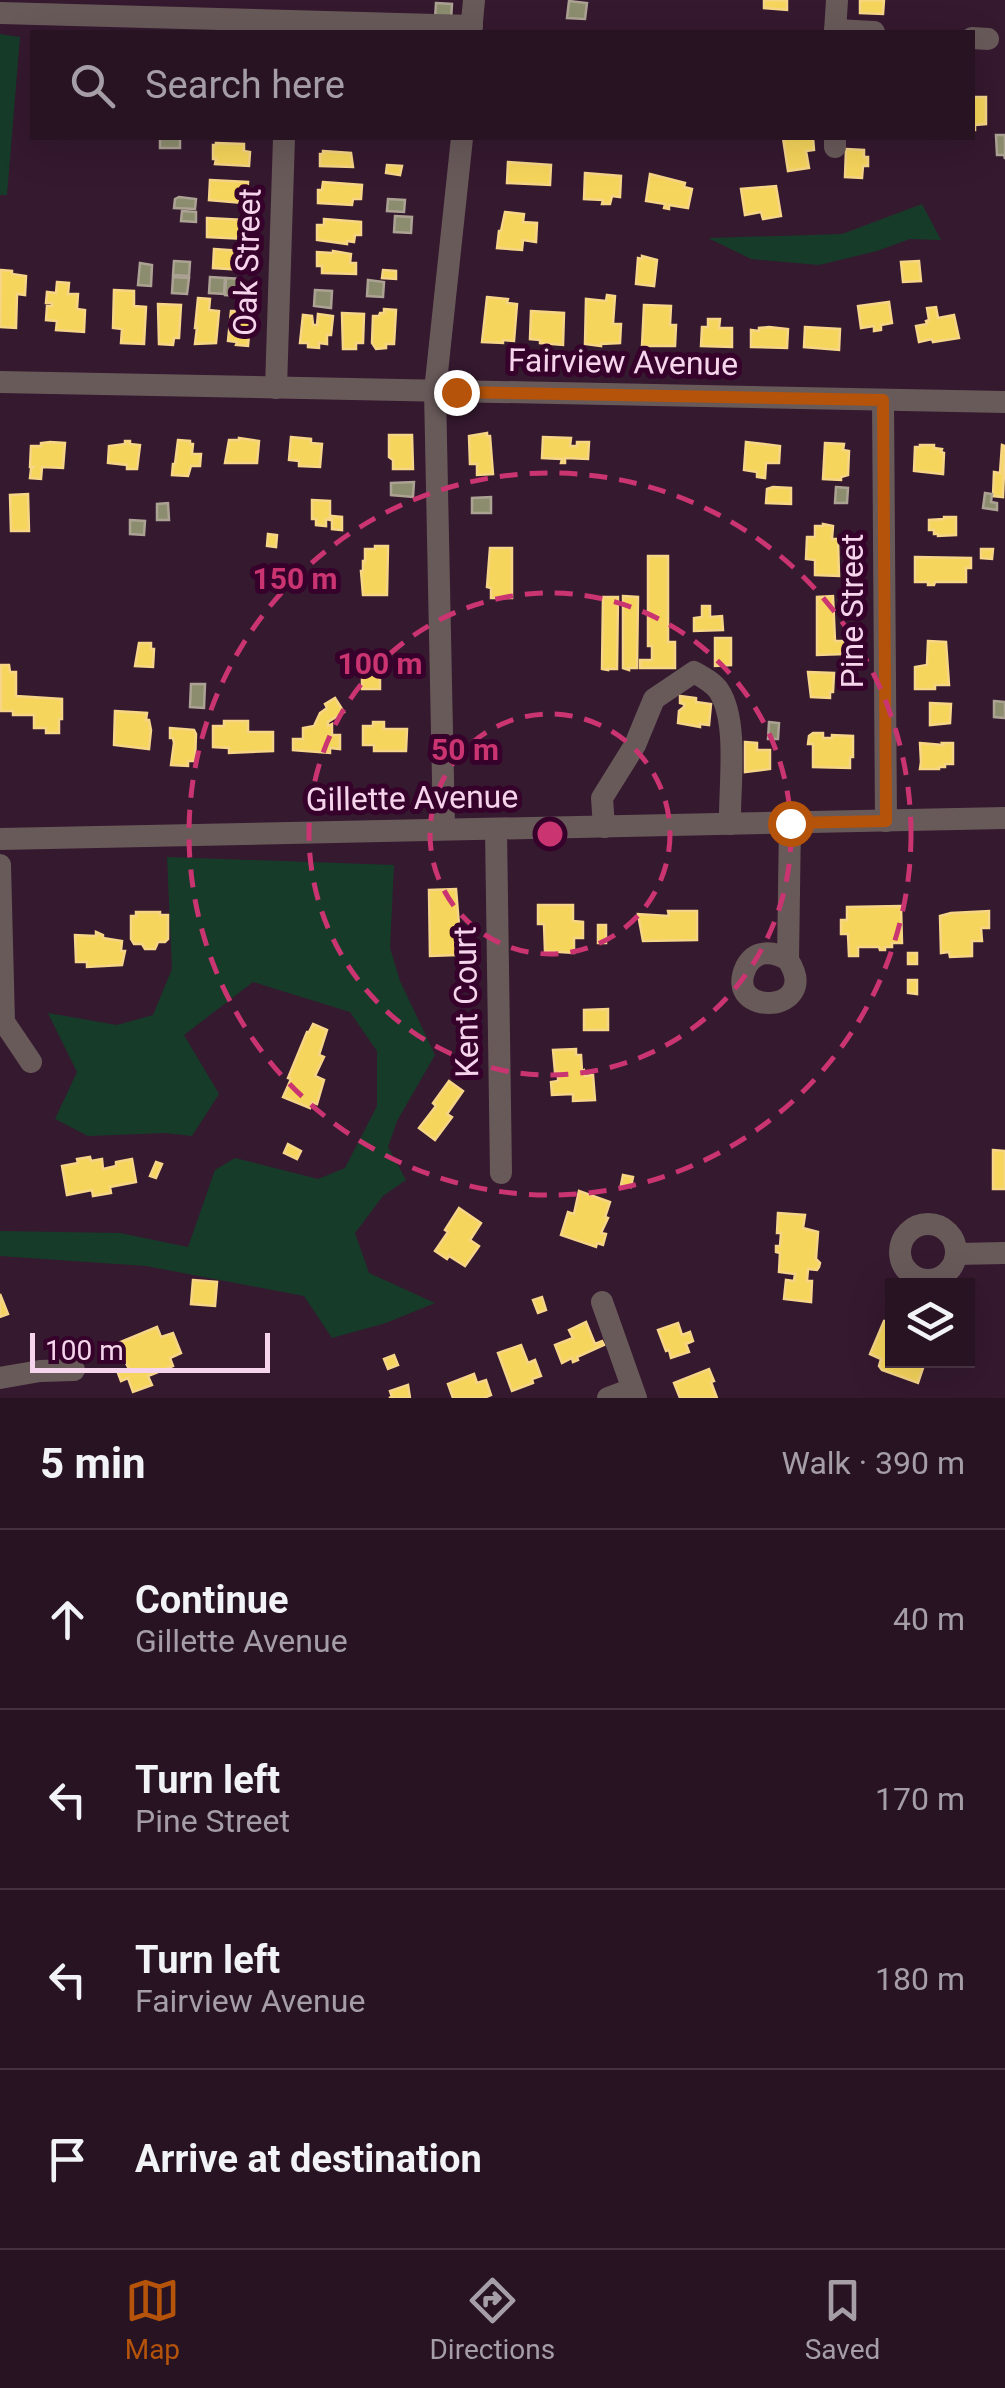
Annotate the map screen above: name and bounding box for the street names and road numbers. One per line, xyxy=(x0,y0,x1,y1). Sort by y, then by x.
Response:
street label: Oak Street xyxy=(225,187,269,337)
street label: Fairview Avenue xyxy=(508,341,738,383)
street label: Pine Street xyxy=(833,534,871,688)
street label: Gillette Avenue xyxy=(305,777,519,819)
street label: Kent Court xyxy=(446,926,486,1078)

